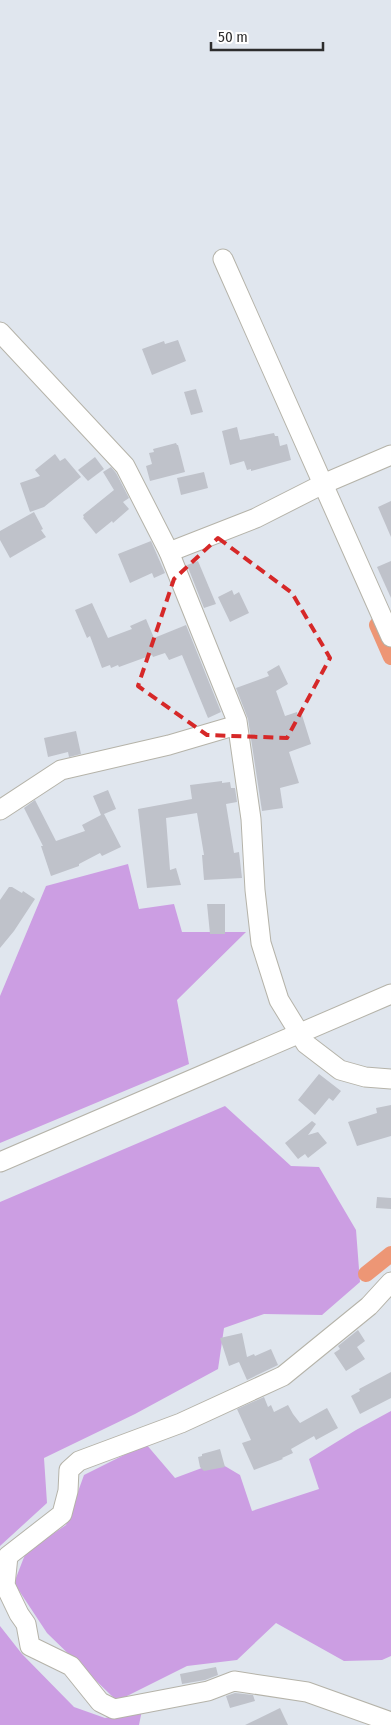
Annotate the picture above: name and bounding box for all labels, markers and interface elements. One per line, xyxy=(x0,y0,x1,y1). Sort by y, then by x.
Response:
scale bar xyxy=(211,20,324,52)
text: 50 m xyxy=(218,28,248,46)

